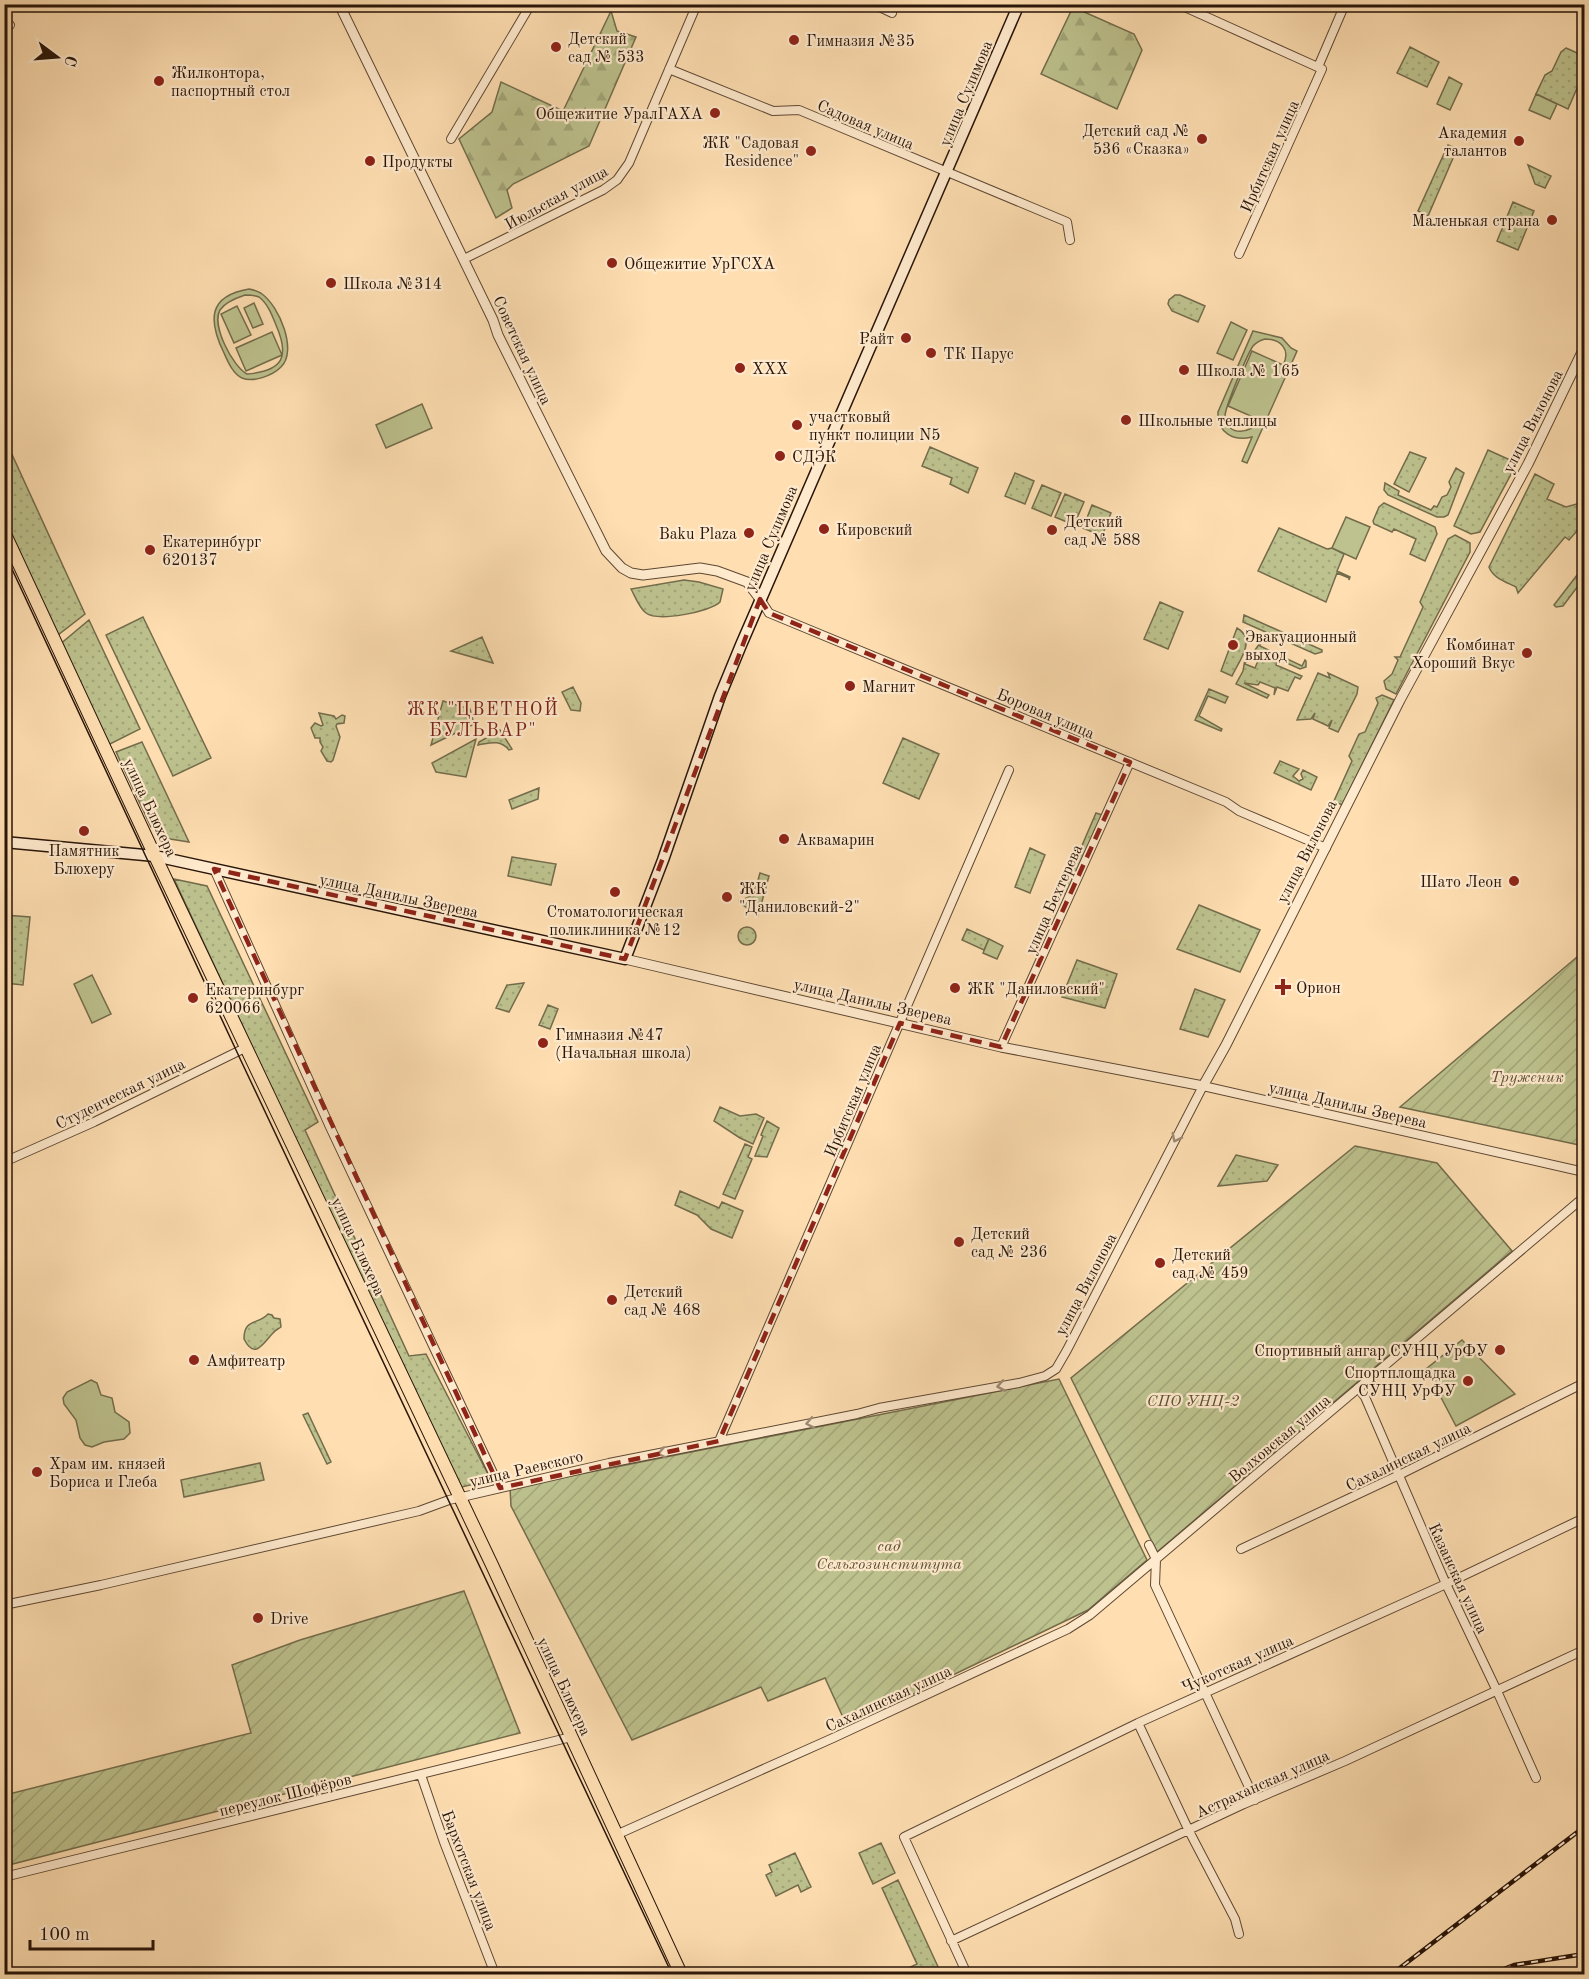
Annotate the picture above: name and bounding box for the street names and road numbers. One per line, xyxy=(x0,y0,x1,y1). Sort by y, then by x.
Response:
street label: улица Сулимова xyxy=(937,39,996,149)
street label: Садовая улица xyxy=(814,98,916,154)
street label: Ирбитская улица xyxy=(1239,98,1303,216)
street label: Июльская улица xyxy=(503,164,611,234)
street label: Советская улица xyxy=(489,294,553,408)
street label: улица Вилонова xyxy=(1501,368,1567,476)
street label: улица Сулимова xyxy=(742,484,801,594)
street label: Боровая улица xyxy=(994,687,1097,743)
street label: улица Блюхера xyxy=(119,756,179,860)
street label: улица Вилонова xyxy=(1275,798,1341,906)
street label: улица Бехтерева xyxy=(1023,842,1086,957)
street label: улица Данилы Зверева xyxy=(318,872,480,922)
street label: улица Данилы Зверева xyxy=(792,977,953,1029)
street label: Ирбитская улица xyxy=(823,1042,885,1160)
street label: Студенческая улица xyxy=(54,1056,188,1133)
street label: улица Данилы Зверева xyxy=(1267,1080,1428,1132)
street label: улица Блюхера xyxy=(327,1195,387,1299)
street label: улица Вилонова xyxy=(1053,1231,1120,1339)
street label: Волховская улица xyxy=(1226,1392,1334,1487)
street label: Сахалинская улица xyxy=(1344,1421,1474,1495)
street label: улица Раевского xyxy=(468,1449,585,1491)
street label: Казанская улица xyxy=(1425,1521,1490,1637)
street label: Чукотская улица xyxy=(1180,1633,1296,1697)
street label: улица Блюхера xyxy=(533,1635,593,1739)
street label: Сахалинская улица xyxy=(823,1664,954,1736)
street label: Астраханская улица xyxy=(1194,1748,1332,1822)
street label: переулок Шофёров xyxy=(218,1772,353,1820)
street label: Бархотская улица xyxy=(438,1808,498,1933)

